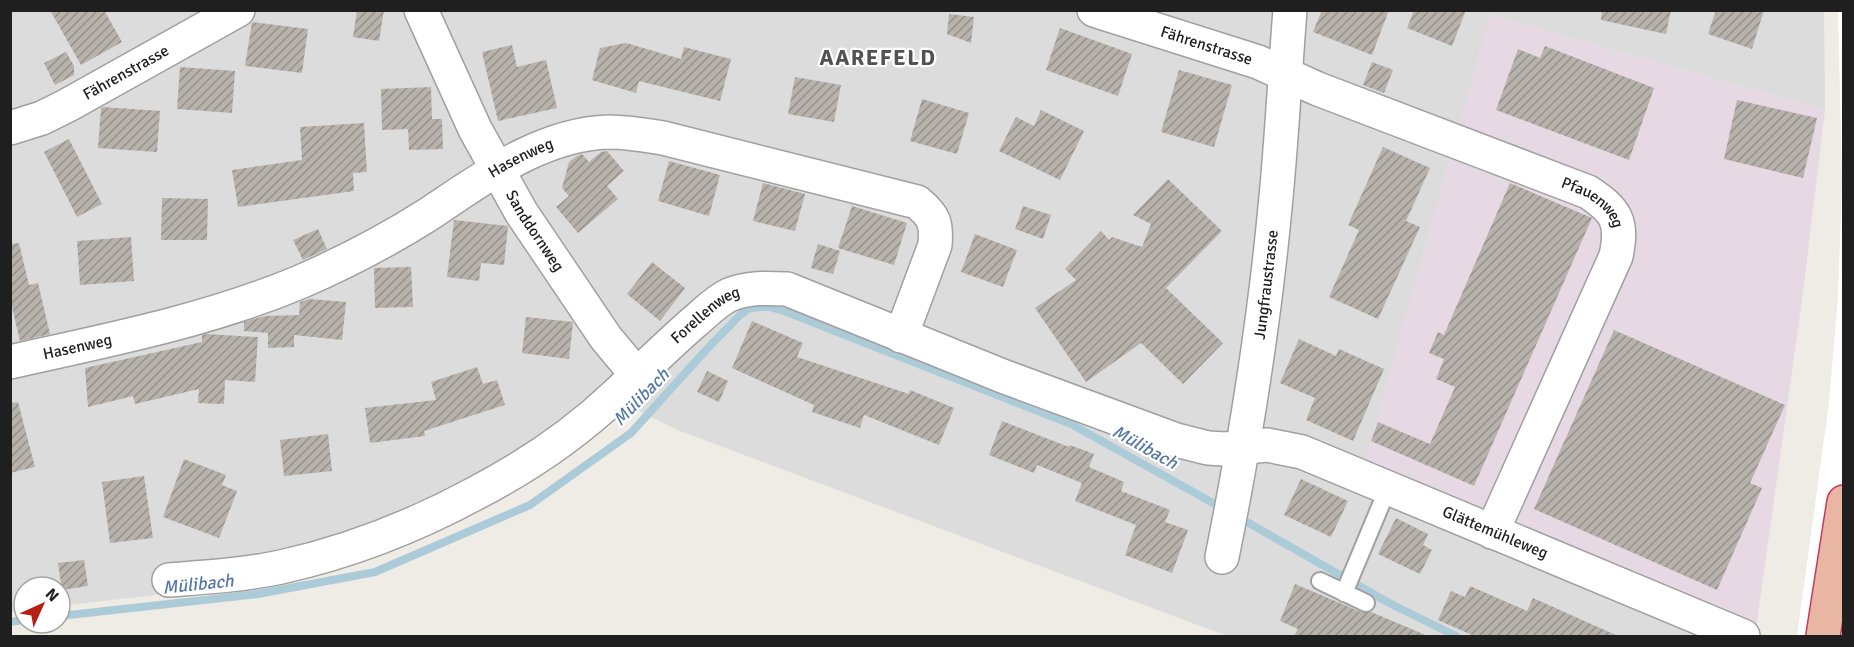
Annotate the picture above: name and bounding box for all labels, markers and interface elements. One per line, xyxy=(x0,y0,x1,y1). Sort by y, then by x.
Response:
street label: Fährenstrasse xyxy=(1158,22,1255,70)
street label: Fährenstrasse xyxy=(79,41,173,105)
district label: AAREFELD xyxy=(820,44,936,71)
street label: Hasenweg xyxy=(485,134,556,183)
street label: Pfauenweg xyxy=(1559,173,1628,230)
street label: Sanddornweg xyxy=(501,187,568,276)
street label: Jungfraustrasse xyxy=(1250,229,1283,341)
street label: Forellenweg xyxy=(667,282,742,348)
street label: Hasenweg xyxy=(41,330,114,364)
water label: Mülibach xyxy=(608,363,675,430)
water label: Mülibach xyxy=(1108,420,1183,474)
street label: Glättemühleweg xyxy=(1439,502,1551,563)
water label: Mülibach xyxy=(161,569,236,599)
north arrow xyxy=(12,575,72,635)
text: N xyxy=(41,584,63,606)

